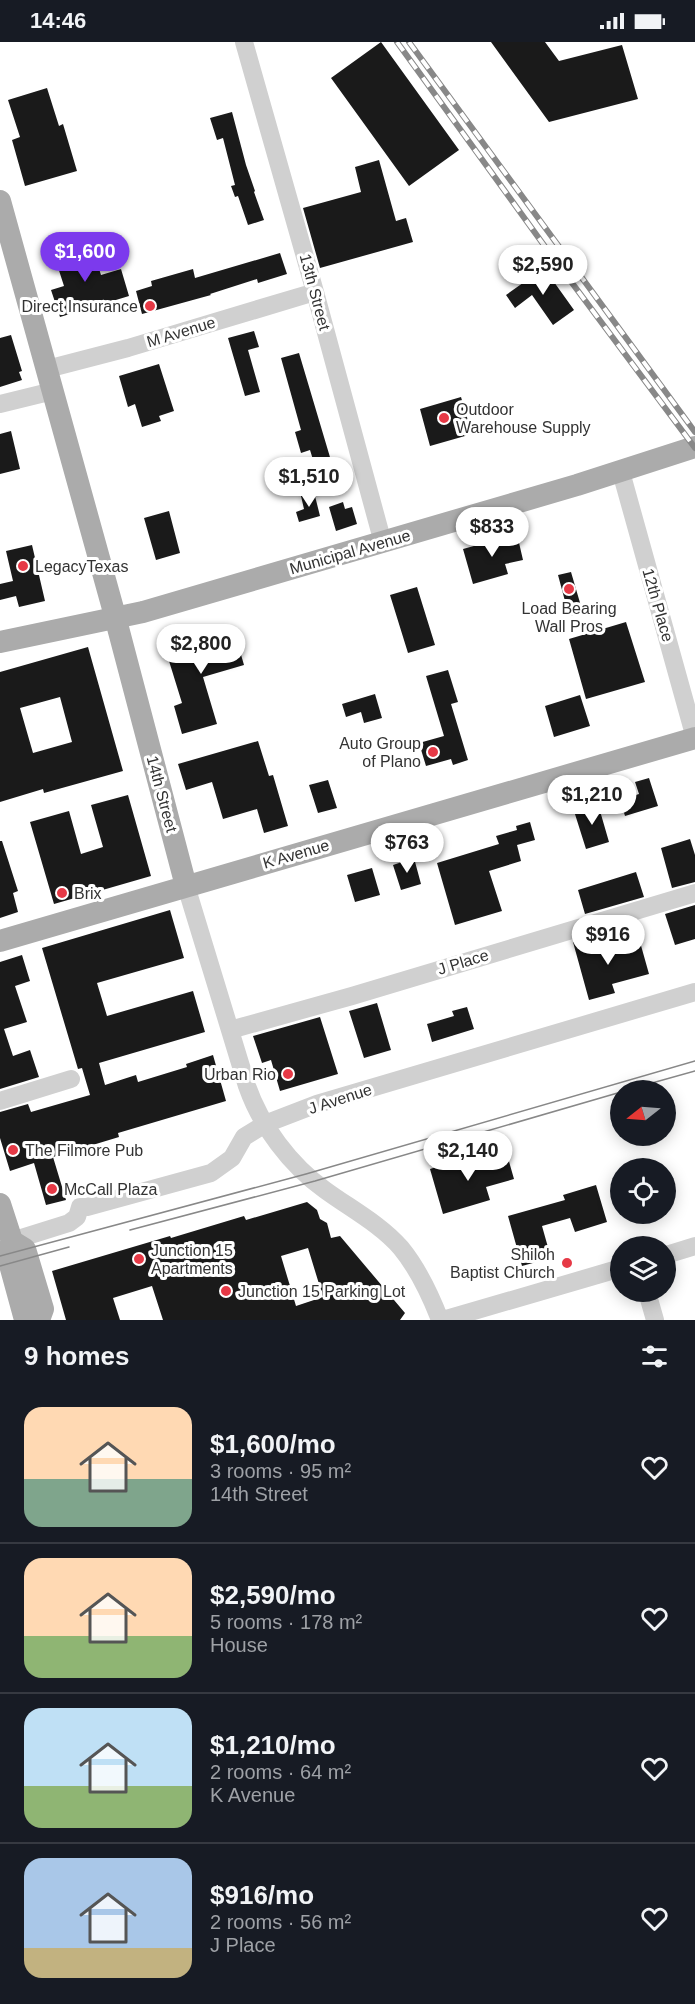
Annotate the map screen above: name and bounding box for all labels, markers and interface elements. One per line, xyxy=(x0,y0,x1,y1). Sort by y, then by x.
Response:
text: 14:46 xyxy=(30,8,86,33)
pin: $1,600 xyxy=(36,232,134,283)
text: $1,600 xyxy=(54,240,116,262)
pin: $2,590 xyxy=(494,245,592,296)
street label: 13th Street xyxy=(297,252,333,333)
text: $2,590 xyxy=(512,253,574,275)
place label: Direct Insurance xyxy=(22,298,138,315)
marker: Direct Insurance xyxy=(143,299,157,313)
street label: M Avenue xyxy=(145,313,217,350)
place label: Outdoor Warehouse Supply xyxy=(456,401,591,436)
marker: Outdoor Warehouse Supply xyxy=(437,411,451,425)
pin: $1,510 xyxy=(260,457,358,508)
text: $1,510 xyxy=(278,465,340,487)
pin: $833 xyxy=(456,507,528,558)
text: $833 xyxy=(470,515,514,537)
street label: Municipal Avenue xyxy=(288,527,413,577)
place label: LegacyTexas xyxy=(35,558,128,575)
marker: LegacyTexas xyxy=(16,559,30,573)
street label: 12th Place xyxy=(639,566,677,644)
marker: Load Bearing Wall Pros xyxy=(562,582,576,596)
place label: Load Bearing Wall Pros xyxy=(521,600,617,635)
pin: $2,800 xyxy=(152,624,250,675)
text: $2,800 xyxy=(170,632,232,654)
place label: Auto Group of Plano xyxy=(339,735,421,770)
marker: Auto Group of Plano xyxy=(426,745,440,759)
street label: 14th Street xyxy=(144,754,180,835)
pin: $1,210 xyxy=(543,775,641,826)
text: $1,210 xyxy=(561,783,623,805)
pin: $763 xyxy=(371,823,443,874)
text: $763 xyxy=(385,831,429,853)
street label: K Avenue xyxy=(261,836,331,872)
place label: Brix xyxy=(74,885,102,902)
marker: Brix xyxy=(55,886,69,900)
pin: $916 xyxy=(572,915,644,966)
text: $916 xyxy=(586,923,630,945)
street label: J Place xyxy=(435,946,491,978)
place label: Urban Rio xyxy=(204,1066,276,1083)
marker: Urban Rio xyxy=(281,1067,295,1081)
north arrow xyxy=(610,1080,676,1146)
map controls xyxy=(610,1080,676,1302)
street label: J Avenue xyxy=(306,1081,374,1117)
pin: $2,140 xyxy=(419,1131,517,1182)
text: $2,140 xyxy=(437,1139,499,1161)
place label: The Filmore Pub xyxy=(25,1142,143,1159)
marker: The Filmore Pub xyxy=(6,1143,20,1157)
button: locate xyxy=(610,1158,676,1224)
place label: McCall Plaza xyxy=(64,1181,157,1198)
marker: McCall Plaza xyxy=(45,1182,59,1196)
button: layers xyxy=(610,1236,676,1302)
place label: Junction 15 Apartments xyxy=(151,1242,233,1277)
place label: Shiloh Baptist Church xyxy=(450,1246,555,1281)
marker: Junction 15 Apartments xyxy=(132,1252,146,1266)
marker: Shiloh Baptist Church xyxy=(560,1256,574,1270)
place label: Junction 15 Parking Lot xyxy=(238,1283,406,1300)
marker: Junction 15 Parking Lot xyxy=(219,1284,233,1298)
icon: filters xyxy=(638,1340,671,1373)
text: 9 homes xyxy=(24,1341,130,1371)
text: $1,600/mo xyxy=(210,1429,336,1459)
icon: home xyxy=(72,1431,144,1503)
icon: heart xyxy=(638,1451,671,1484)
text: 3 rooms · 95 m² xyxy=(210,1460,351,1482)
text: 14th Street xyxy=(210,1483,308,1505)
text: $2,590/mo xyxy=(210,1580,336,1610)
icon: home xyxy=(72,1582,144,1654)
icon: heart xyxy=(638,1602,671,1635)
text: 5 rooms · 178 m² xyxy=(210,1611,362,1633)
text: House xyxy=(210,1634,268,1656)
text: $1,210/mo xyxy=(210,1730,336,1760)
icon: home xyxy=(72,1732,144,1804)
icon: heart xyxy=(638,1752,671,1785)
text: 2 rooms · 64 m² xyxy=(210,1761,351,1783)
text: K Avenue xyxy=(210,1784,295,1806)
text: $916/mo xyxy=(210,1880,314,1910)
icon: home xyxy=(72,1882,144,1954)
icon: heart xyxy=(638,1902,671,1935)
text: 2 rooms · 56 m² xyxy=(210,1911,351,1933)
text: J Place xyxy=(210,1934,276,1956)

